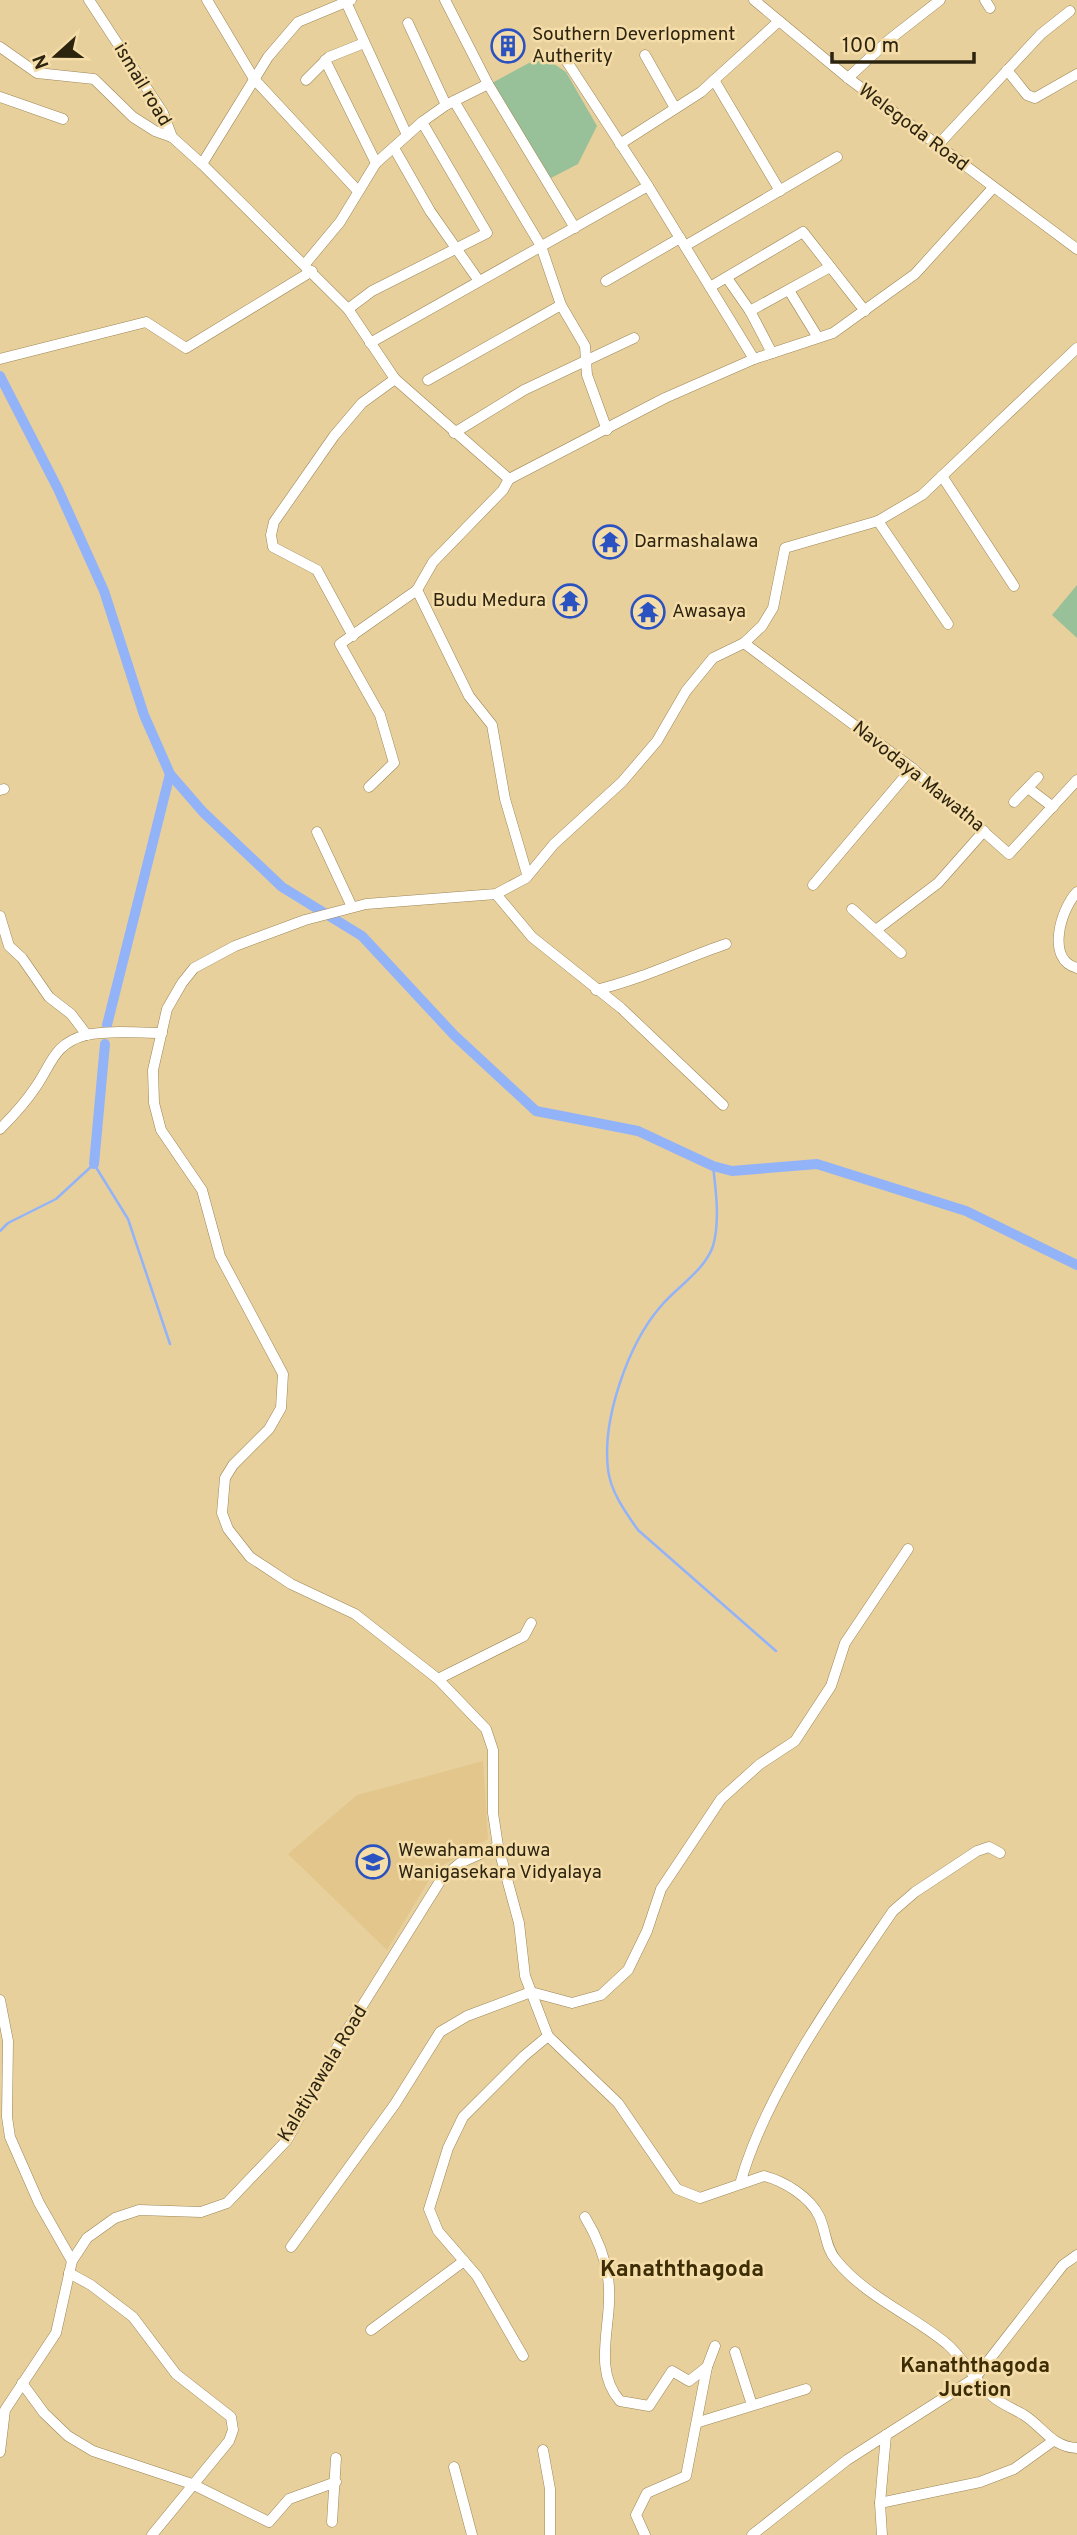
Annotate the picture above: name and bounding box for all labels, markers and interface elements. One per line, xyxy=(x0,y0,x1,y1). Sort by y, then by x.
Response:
north arrow xyxy=(21,21,91,91)
scale bar xyxy=(832,21,974,65)
place label: Southern Deverlopment Autherity xyxy=(532,23,735,69)
building icon: Southern Deverlopment Autherity xyxy=(489,27,527,65)
text: 100 m xyxy=(842,33,899,60)
street label: ismail road xyxy=(108,39,176,131)
text: N xyxy=(28,51,56,72)
street label: Welegoda Road xyxy=(853,79,973,177)
temple icon: Darmashalawa xyxy=(591,523,629,561)
place label: Darmashalawa xyxy=(634,530,758,554)
temple icon: Budu Medura xyxy=(551,582,589,620)
place label: Budu Medura xyxy=(433,589,546,613)
temple icon: Awasaya xyxy=(629,593,667,631)
place label: Awasaya xyxy=(672,600,746,624)
street label: Navodaya Mawatha xyxy=(847,716,989,838)
place label: Wewahamanduwa Wanigasekara Vidyalaya xyxy=(398,1839,602,1885)
school or university icon: Wewahamanduwa Wanigasekara Vidyalaya xyxy=(354,1843,392,1881)
street label: Kalatiyawala Road xyxy=(273,2001,373,2147)
district label: Kanaththagoda xyxy=(600,2256,764,2285)
district label: Kanaththagoda Juction xyxy=(900,2353,1050,2404)

